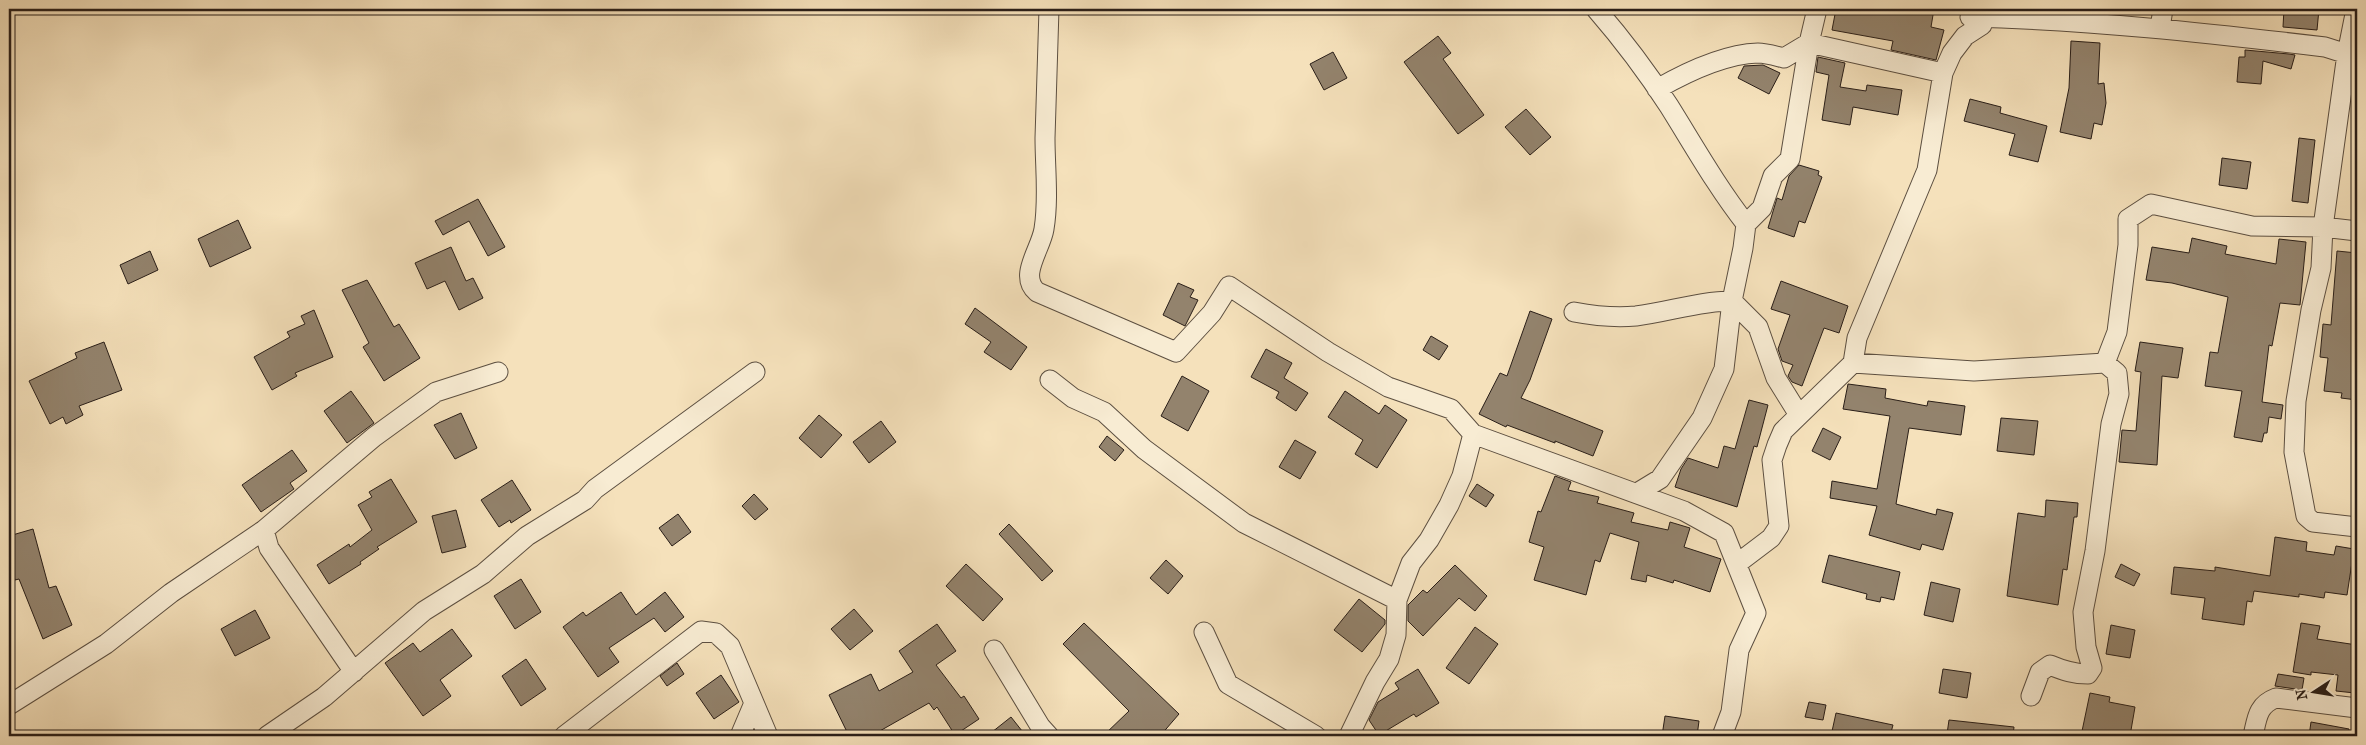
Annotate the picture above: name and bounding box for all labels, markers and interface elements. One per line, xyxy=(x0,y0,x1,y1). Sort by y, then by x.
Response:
north arrow xyxy=(2288,668,2338,718)
text: N xyxy=(2292,687,2311,702)

